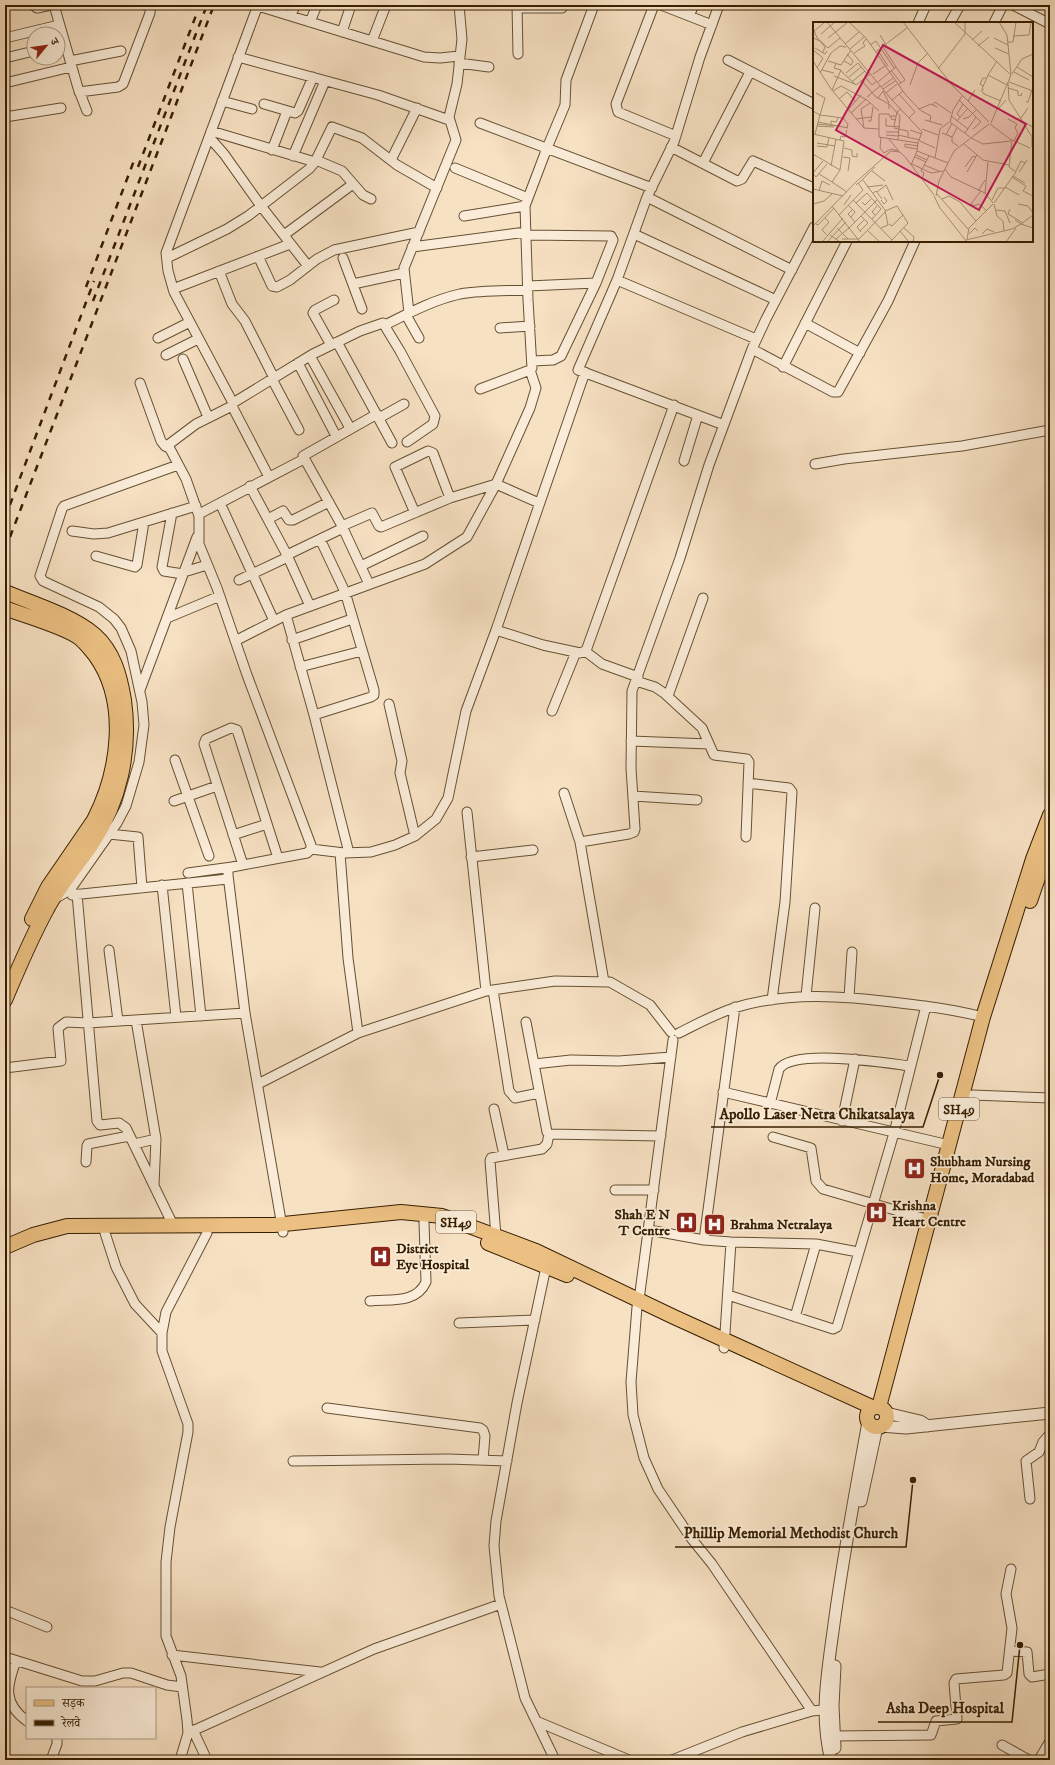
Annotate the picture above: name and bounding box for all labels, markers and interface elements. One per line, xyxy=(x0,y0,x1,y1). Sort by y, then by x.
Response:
inset map xyxy=(813,22,1033,242)
north arrow xyxy=(26,26,66,66)
text: उ xyxy=(46,35,62,49)
road number: SH49 xyxy=(939,1098,979,1120)
callout: Apollo Laser Netra Chikatsalaya xyxy=(711,1100,923,1127)
text: Apollo Laser Netra Chikatsalaya xyxy=(718,1105,915,1124)
place label: Shubham Nursing Home, Moradabad xyxy=(930,1153,1035,1187)
hospital icon: Shubham Nursing Home, Moradabad xyxy=(901,1156,927,1182)
place label: Krishna Heart Centre xyxy=(892,1197,966,1231)
hospital icon: Krishna Heart Centre xyxy=(863,1200,889,1226)
place label: Shah E N T Centre xyxy=(615,1206,670,1240)
hospital icon: Shah E N T Centre xyxy=(673,1209,699,1235)
road number: SH49 xyxy=(436,1211,476,1233)
hospital icon: Brahma Netralaya xyxy=(702,1211,728,1237)
place label: Brahma Netralaya xyxy=(730,1216,833,1234)
place label: District Eye Hospital xyxy=(396,1240,470,1274)
hospital icon: District Eye Hospital xyxy=(367,1243,393,1269)
callout: Phillip Memorial Methodist Church xyxy=(675,1520,906,1547)
text: Phillip Memorial Methodist Church xyxy=(684,1524,898,1543)
legend xyxy=(26,1687,156,1739)
callout: Asha Deep Hospital xyxy=(878,1695,1012,1722)
text: सड़क xyxy=(61,1696,86,1711)
text: Asha Deep Hospital xyxy=(885,1699,1005,1718)
text: रेलवे xyxy=(60,1715,81,1731)

